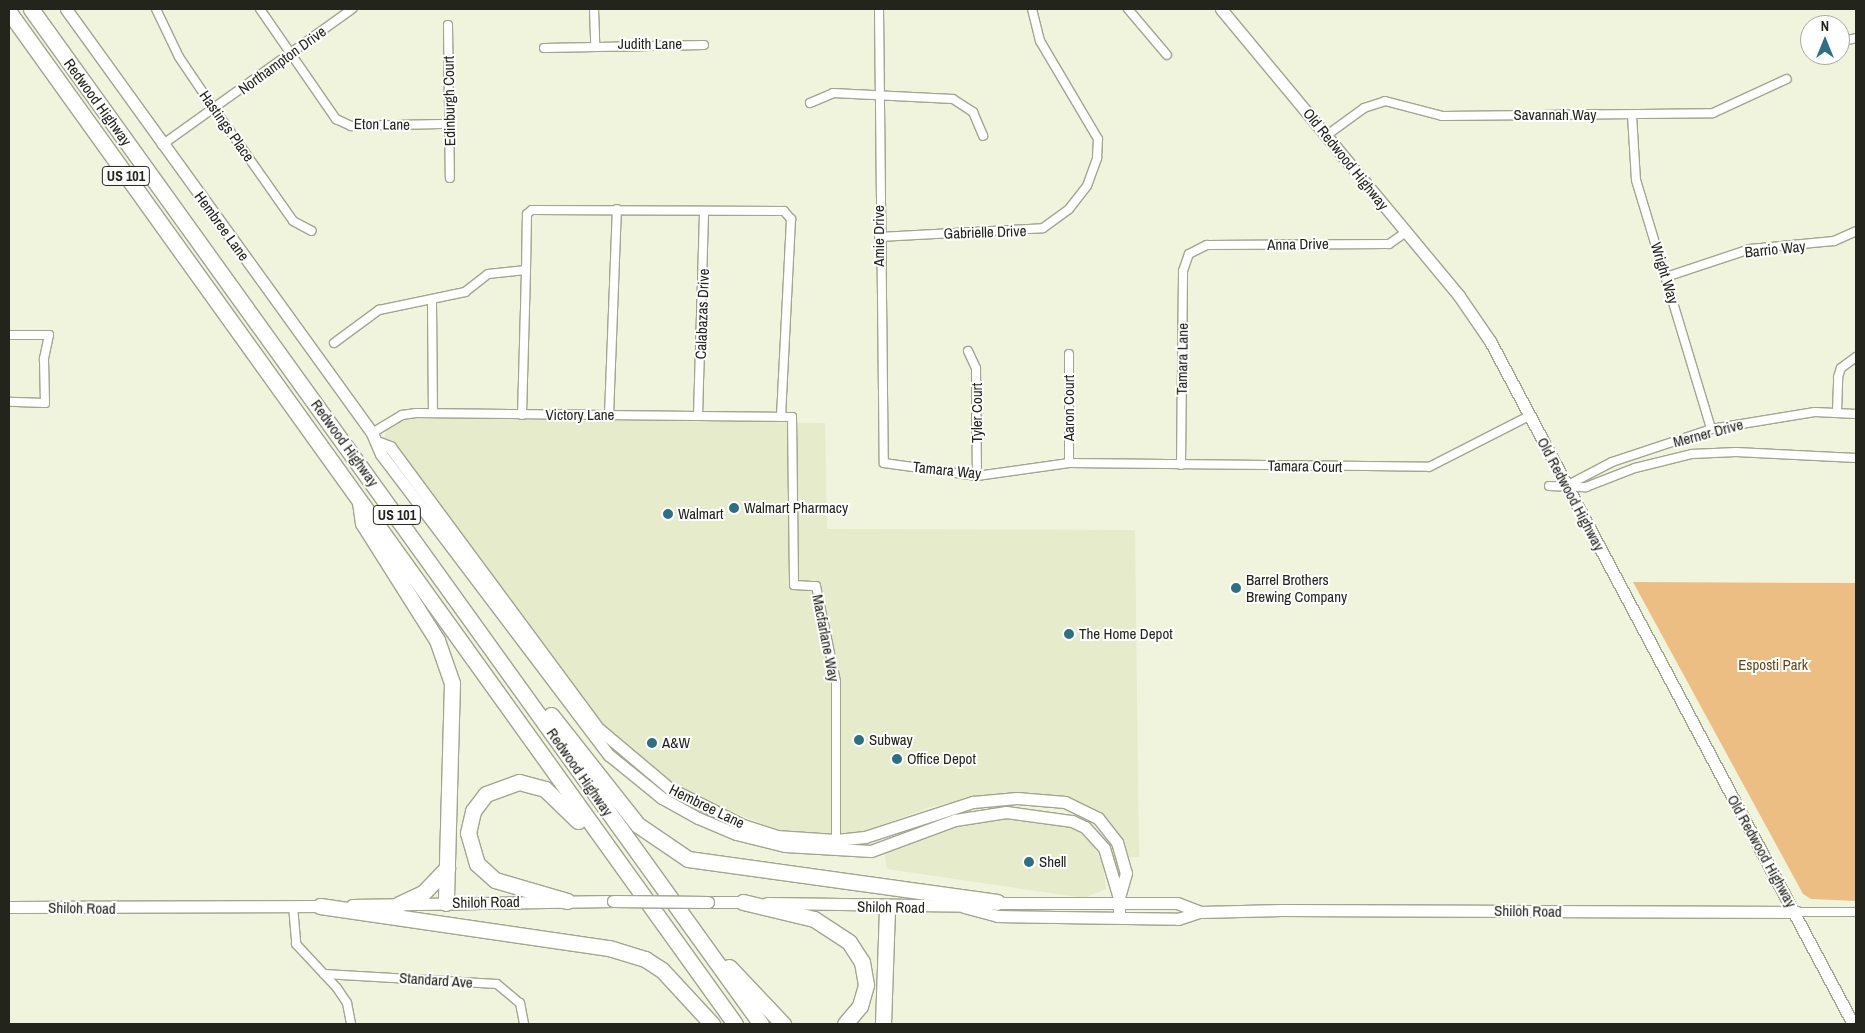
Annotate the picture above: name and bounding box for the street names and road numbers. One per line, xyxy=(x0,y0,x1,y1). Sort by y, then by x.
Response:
street label: Northampton Drive xyxy=(235,22,329,98)
street label: Judith Lane xyxy=(618,35,682,53)
street label: Redwood Highway xyxy=(60,55,136,149)
street label: Edinburgh Court xyxy=(439,56,459,146)
street label: Hastings Place xyxy=(196,87,258,165)
street label: Old Redwood Highway xyxy=(1299,104,1393,214)
street label: Savannah Way xyxy=(1514,106,1596,124)
street label: Eton Lane xyxy=(354,115,410,133)
road number: US 101 xyxy=(101,165,151,188)
street label: Hembree Lane xyxy=(191,188,253,264)
street label: Amie Drive xyxy=(870,205,888,267)
street label: Gabrielle Drive xyxy=(943,222,1027,242)
street label: Anna Drive xyxy=(1267,234,1329,254)
street label: Barrio Way xyxy=(1744,237,1806,261)
street label: Wright Way xyxy=(1647,240,1683,306)
street label: Calabazas Drive xyxy=(691,268,713,360)
street label: Tamara Lane xyxy=(1172,323,1192,395)
street label: Aaron Court xyxy=(1060,375,1078,441)
street label: Tyler Court xyxy=(968,383,986,443)
street label: Redwood Highway xyxy=(307,396,383,490)
street label: Victory Lane xyxy=(546,406,614,424)
street label: Merner Drive xyxy=(1671,415,1745,451)
street label: Old Redwood Highway xyxy=(1534,434,1608,554)
street label: Tamara Court xyxy=(1267,456,1343,476)
street label: Tamara Way xyxy=(912,457,982,483)
road number: US 101 xyxy=(372,504,422,526)
street label: Macfarlane Way xyxy=(809,593,843,683)
street label: Redwood Highway xyxy=(543,725,617,819)
street label: Hembree Lane xyxy=(666,780,748,832)
street label: Old Redwood Highway xyxy=(1724,792,1800,910)
street label: Shiloh Road xyxy=(452,892,520,912)
street label: Shiloh Road xyxy=(857,897,925,917)
street label: Shiloh Road xyxy=(48,898,116,918)
street label: Shiloh Road xyxy=(1494,901,1562,921)
street label: Standard Ave xyxy=(398,968,474,992)

